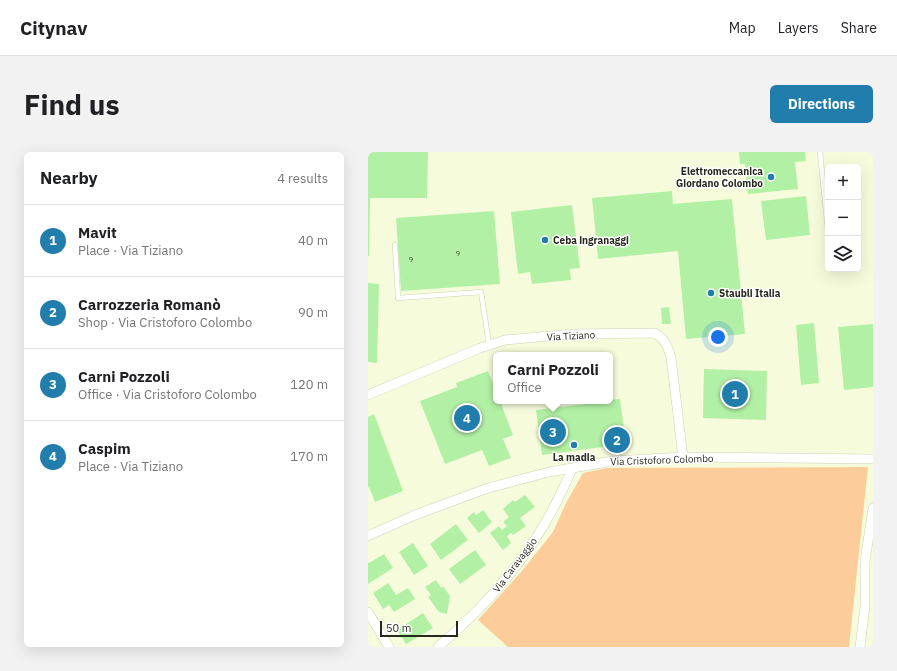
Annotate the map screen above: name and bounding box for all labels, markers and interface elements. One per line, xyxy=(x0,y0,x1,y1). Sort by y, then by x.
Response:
text: Citynav xyxy=(20,16,87,40)
text: Map xyxy=(729,19,756,37)
text: Layers xyxy=(778,19,819,37)
text: Share xyxy=(841,19,877,37)
button: Directions xyxy=(770,85,873,123)
text: Find us xyxy=(24,86,120,123)
map controls xyxy=(825,164,861,272)
button: + xyxy=(825,164,861,200)
place label: Elettromeccanica Giordano Colombo xyxy=(676,165,763,190)
text: Nearby xyxy=(40,167,98,189)
text: 4 results xyxy=(277,170,328,187)
marker: Elettromeccanica Giordano Colombo xyxy=(766,172,776,182)
button: − xyxy=(825,200,861,236)
text: Mavit xyxy=(78,223,117,242)
text: 1 xyxy=(49,232,57,249)
text: 40 m xyxy=(298,232,328,249)
place label: Ceba ingranaggi xyxy=(553,234,629,247)
marker: Ceba ingranaggi xyxy=(540,235,550,245)
button: layers xyxy=(825,236,861,272)
text: Place · Via Tiziano xyxy=(78,242,183,259)
house number: 9 xyxy=(456,248,461,258)
house number: 9 xyxy=(409,254,414,264)
place label: Staubli Italia xyxy=(719,287,781,300)
marker: Staubli Italia xyxy=(706,288,716,298)
text: Carrozzeria Romanò xyxy=(78,295,221,314)
text: 2 xyxy=(49,304,57,321)
text: 90 m xyxy=(298,304,328,321)
text: Shop · Via Cristoforo Colombo xyxy=(78,314,252,331)
your location xyxy=(708,327,728,347)
street label: Via Tiziano xyxy=(547,328,596,344)
popup xyxy=(493,352,613,404)
text: Carni Pozzoli xyxy=(507,360,599,379)
text: Carni Pozzoli xyxy=(78,367,170,386)
text: 3 xyxy=(49,376,57,393)
text: 120 m xyxy=(290,376,328,393)
text: Office xyxy=(507,379,542,396)
pin: 1 xyxy=(722,379,748,409)
text: Office · Via Cristoforo Colombo xyxy=(78,386,257,403)
pin: 4 xyxy=(454,403,480,433)
pin: 3 xyxy=(540,417,566,447)
pin: 2 xyxy=(604,425,630,455)
text: Caspim xyxy=(78,439,131,458)
marker: La madia xyxy=(569,440,579,450)
text: 4 xyxy=(49,448,57,465)
text: 170 m xyxy=(290,448,328,465)
place label: La madia xyxy=(553,451,596,464)
street label: Via Cristoforo Colombo xyxy=(610,452,714,468)
text: Place · Via Tiziano xyxy=(78,458,183,475)
street label: Via Caravaggio xyxy=(490,535,540,595)
scale bar xyxy=(380,619,458,638)
text: 50 m xyxy=(386,621,411,635)

